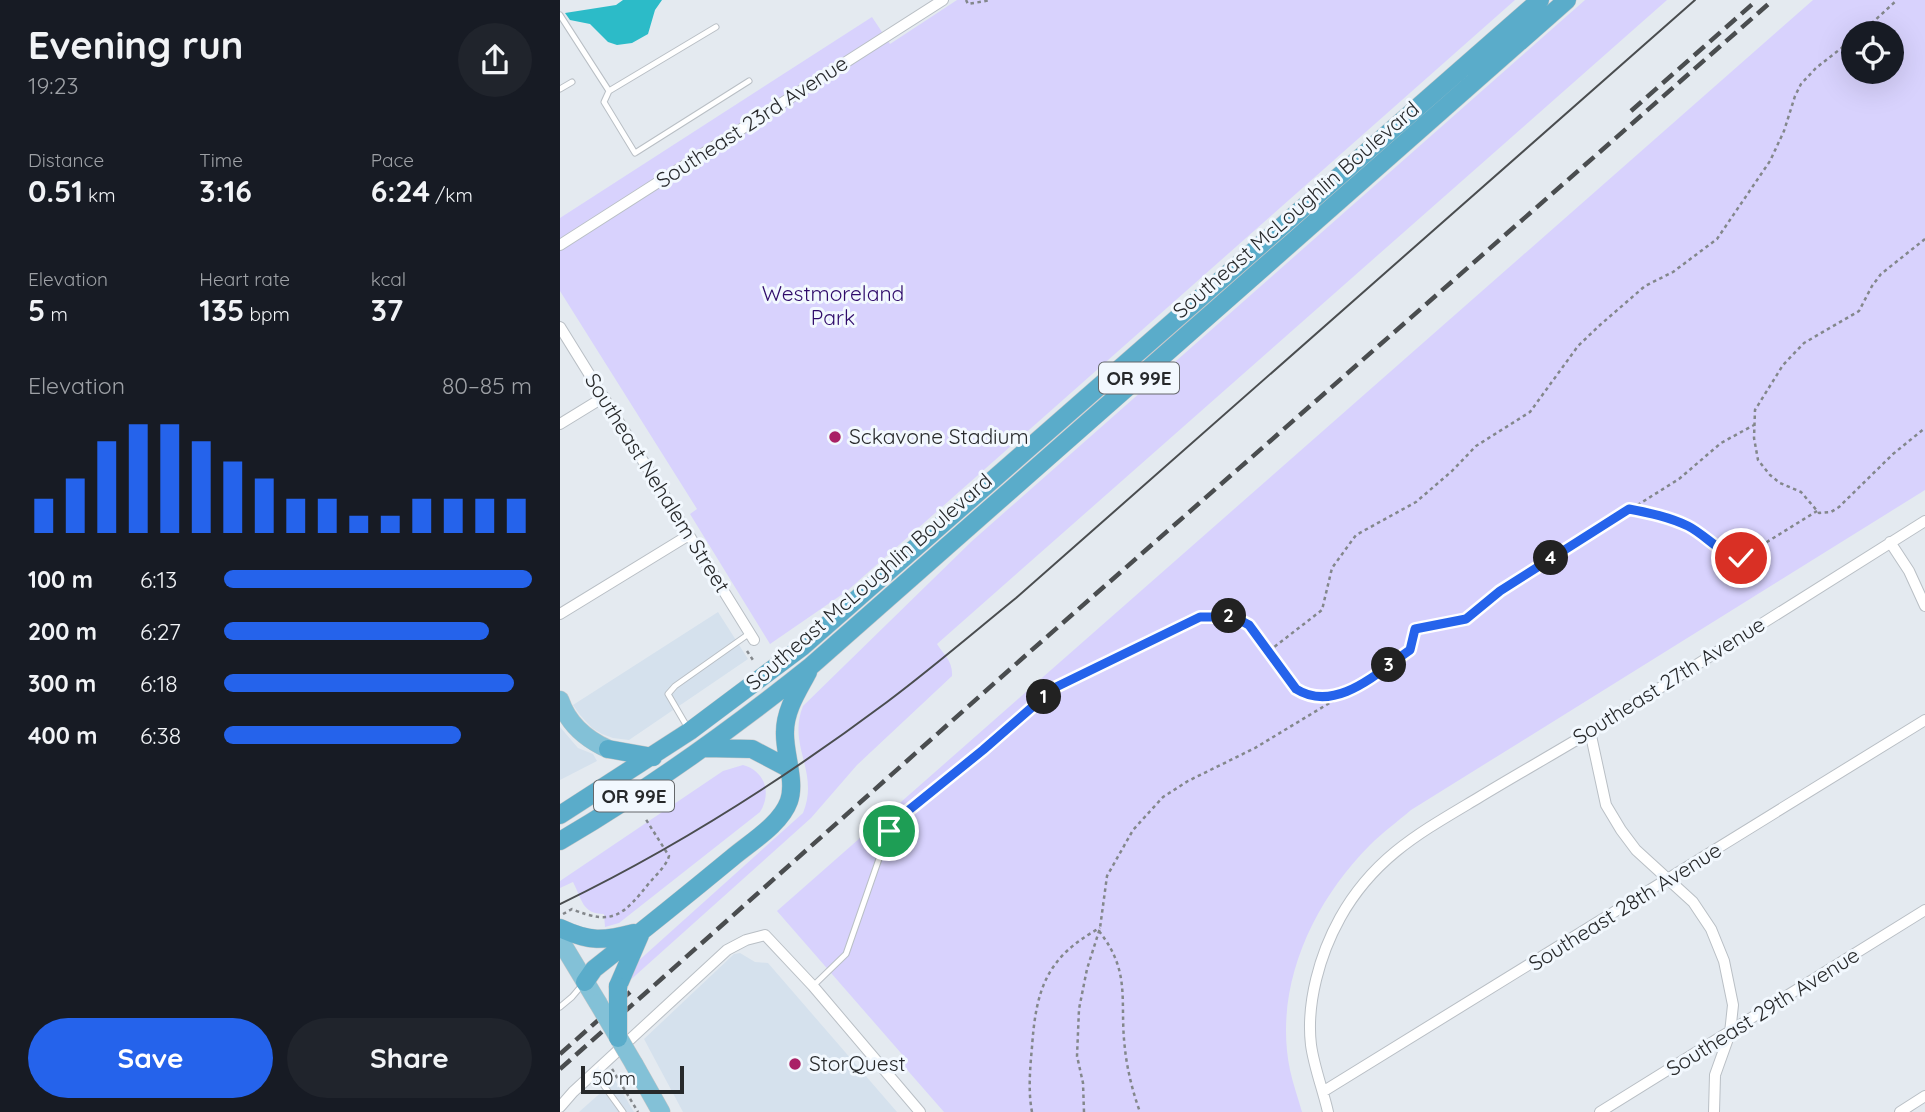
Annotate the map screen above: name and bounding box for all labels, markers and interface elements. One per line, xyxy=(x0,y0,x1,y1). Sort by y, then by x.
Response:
text: Evening run xyxy=(28,21,243,69)
map controls xyxy=(1841,21,1904,84)
button: locate xyxy=(1841,21,1904,84)
button: share xyxy=(458,23,532,97)
street label: Southeast 23rd Avenue xyxy=(651,49,852,193)
text: 19:23 xyxy=(28,71,78,100)
street label: Southeast McLoughlin Boulevard xyxy=(1167,95,1424,323)
text: Distance xyxy=(28,148,104,172)
text: Time xyxy=(199,148,243,172)
text: Pace xyxy=(371,148,414,172)
text: 0.51 xyxy=(28,172,83,210)
text: 3:16 xyxy=(199,172,252,210)
text: 6:24 xyxy=(371,172,430,210)
text: km xyxy=(83,183,116,207)
text: /km xyxy=(430,183,473,207)
text: Elevation xyxy=(28,267,108,291)
text: Heart rate xyxy=(199,267,290,291)
text: kcal xyxy=(371,267,406,291)
park label: Westmoreland Park xyxy=(762,280,904,330)
text: 5 xyxy=(28,291,45,329)
text: 135 xyxy=(199,291,244,329)
text: 37 xyxy=(371,291,403,329)
text: m xyxy=(45,302,68,326)
text: bpm xyxy=(244,302,290,326)
road number: OR 99E xyxy=(1099,362,1179,394)
street label: Southeast Nehalem Street xyxy=(580,368,736,597)
text: Elevation xyxy=(28,371,125,400)
text: 80–85 m xyxy=(442,371,532,400)
place label: Sckavone Stadium xyxy=(849,423,1029,449)
marker: Sckavone Stadium xyxy=(827,429,843,445)
street label: Southeast McLoughlin Boulevard xyxy=(740,467,997,695)
pin xyxy=(1711,528,1771,588)
icon: check xyxy=(1722,539,1760,577)
pin: 4 xyxy=(1534,540,1569,576)
text: 4 xyxy=(1545,545,1556,569)
text: 100 m xyxy=(28,565,93,594)
text: 6:13 xyxy=(140,565,177,594)
pin: 2 xyxy=(1212,598,1246,634)
text: 2 xyxy=(1223,603,1234,627)
street label: Southeast 27th Avenue xyxy=(1568,610,1769,750)
text: 200 m xyxy=(28,617,97,646)
text: 6:27 xyxy=(140,617,181,646)
pin: 3 xyxy=(1372,648,1406,682)
text: 3 xyxy=(1383,652,1394,676)
text: 300 m xyxy=(28,669,96,698)
text: 6:18 xyxy=(140,669,178,698)
pin: 1 xyxy=(1026,680,1062,714)
text: 1 xyxy=(1040,684,1047,708)
text: 400 m xyxy=(28,721,97,750)
text: 6:38 xyxy=(140,721,181,750)
road number: OR 99E xyxy=(594,780,674,811)
pin xyxy=(859,801,919,861)
icon: arrive xyxy=(870,812,908,850)
street label: Southeast 28th Avenue xyxy=(1523,836,1726,976)
street label: Southeast 29th Avenue xyxy=(1661,941,1864,1081)
button: Save xyxy=(28,1018,273,1098)
button: Share xyxy=(287,1018,532,1098)
place label: StorQuest xyxy=(809,1050,906,1076)
marker: StorQuest xyxy=(787,1056,803,1072)
scale bar xyxy=(581,1063,684,1095)
text: 50 m xyxy=(592,1066,636,1090)

